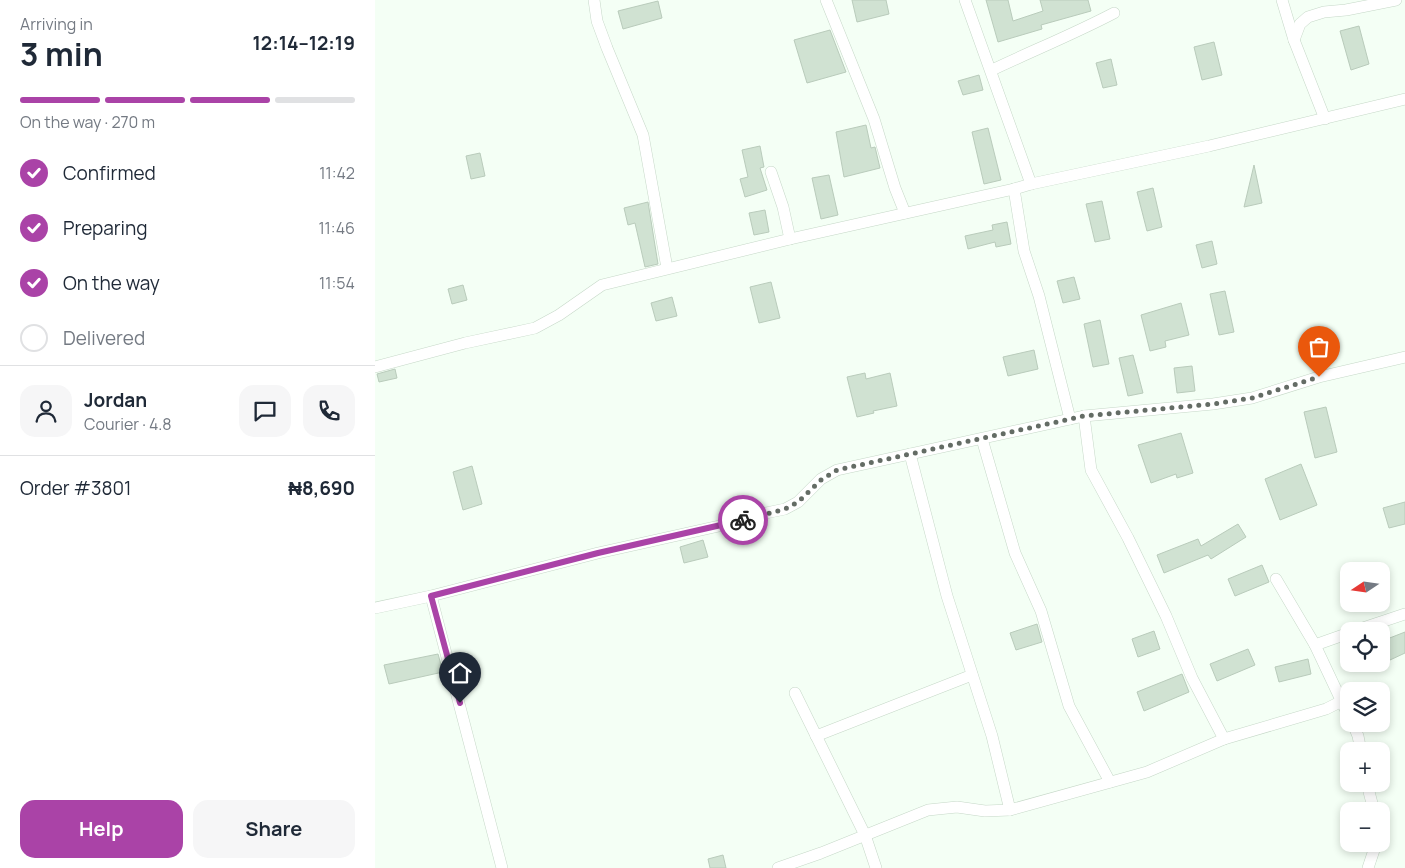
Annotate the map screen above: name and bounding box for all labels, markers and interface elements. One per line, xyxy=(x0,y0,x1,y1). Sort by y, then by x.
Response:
text: Arriving in xyxy=(20,13,93,35)
text: 12:14–12:19 xyxy=(253,30,355,56)
text: 3 min xyxy=(20,32,103,76)
text: On the way · 270 m xyxy=(20,111,155,133)
icon: check xyxy=(20,159,48,187)
text: Confirmed xyxy=(63,160,156,186)
text: 11:42 xyxy=(319,162,355,184)
icon: check xyxy=(20,214,48,242)
text: Preparing xyxy=(63,215,148,241)
text: 11:46 xyxy=(318,217,355,239)
icon: check xyxy=(20,269,48,297)
text: On the way xyxy=(63,270,160,296)
text: 11:54 xyxy=(319,272,355,294)
text: Delivered xyxy=(63,325,145,351)
pin xyxy=(1298,326,1340,377)
icon: bag xyxy=(1305,333,1333,361)
button: person xyxy=(20,385,72,437)
button: chat xyxy=(239,385,291,437)
button: phone xyxy=(303,385,355,437)
text: Jordan xyxy=(84,387,147,413)
text: Courier · 4.8 xyxy=(84,413,172,435)
text: Order #3801 xyxy=(20,475,131,501)
text: ₦8,690 xyxy=(288,475,355,501)
courier xyxy=(718,495,768,545)
icon: bike xyxy=(729,506,757,534)
north arrow xyxy=(1340,562,1390,612)
map controls xyxy=(1340,562,1390,852)
button: locate xyxy=(1340,622,1390,672)
pin xyxy=(439,652,481,703)
icon: home xyxy=(446,659,474,687)
button: layers xyxy=(1340,682,1390,732)
button: + xyxy=(1340,742,1390,792)
button: Help xyxy=(20,800,183,858)
button: Share xyxy=(193,800,355,858)
button: − xyxy=(1340,802,1390,852)

